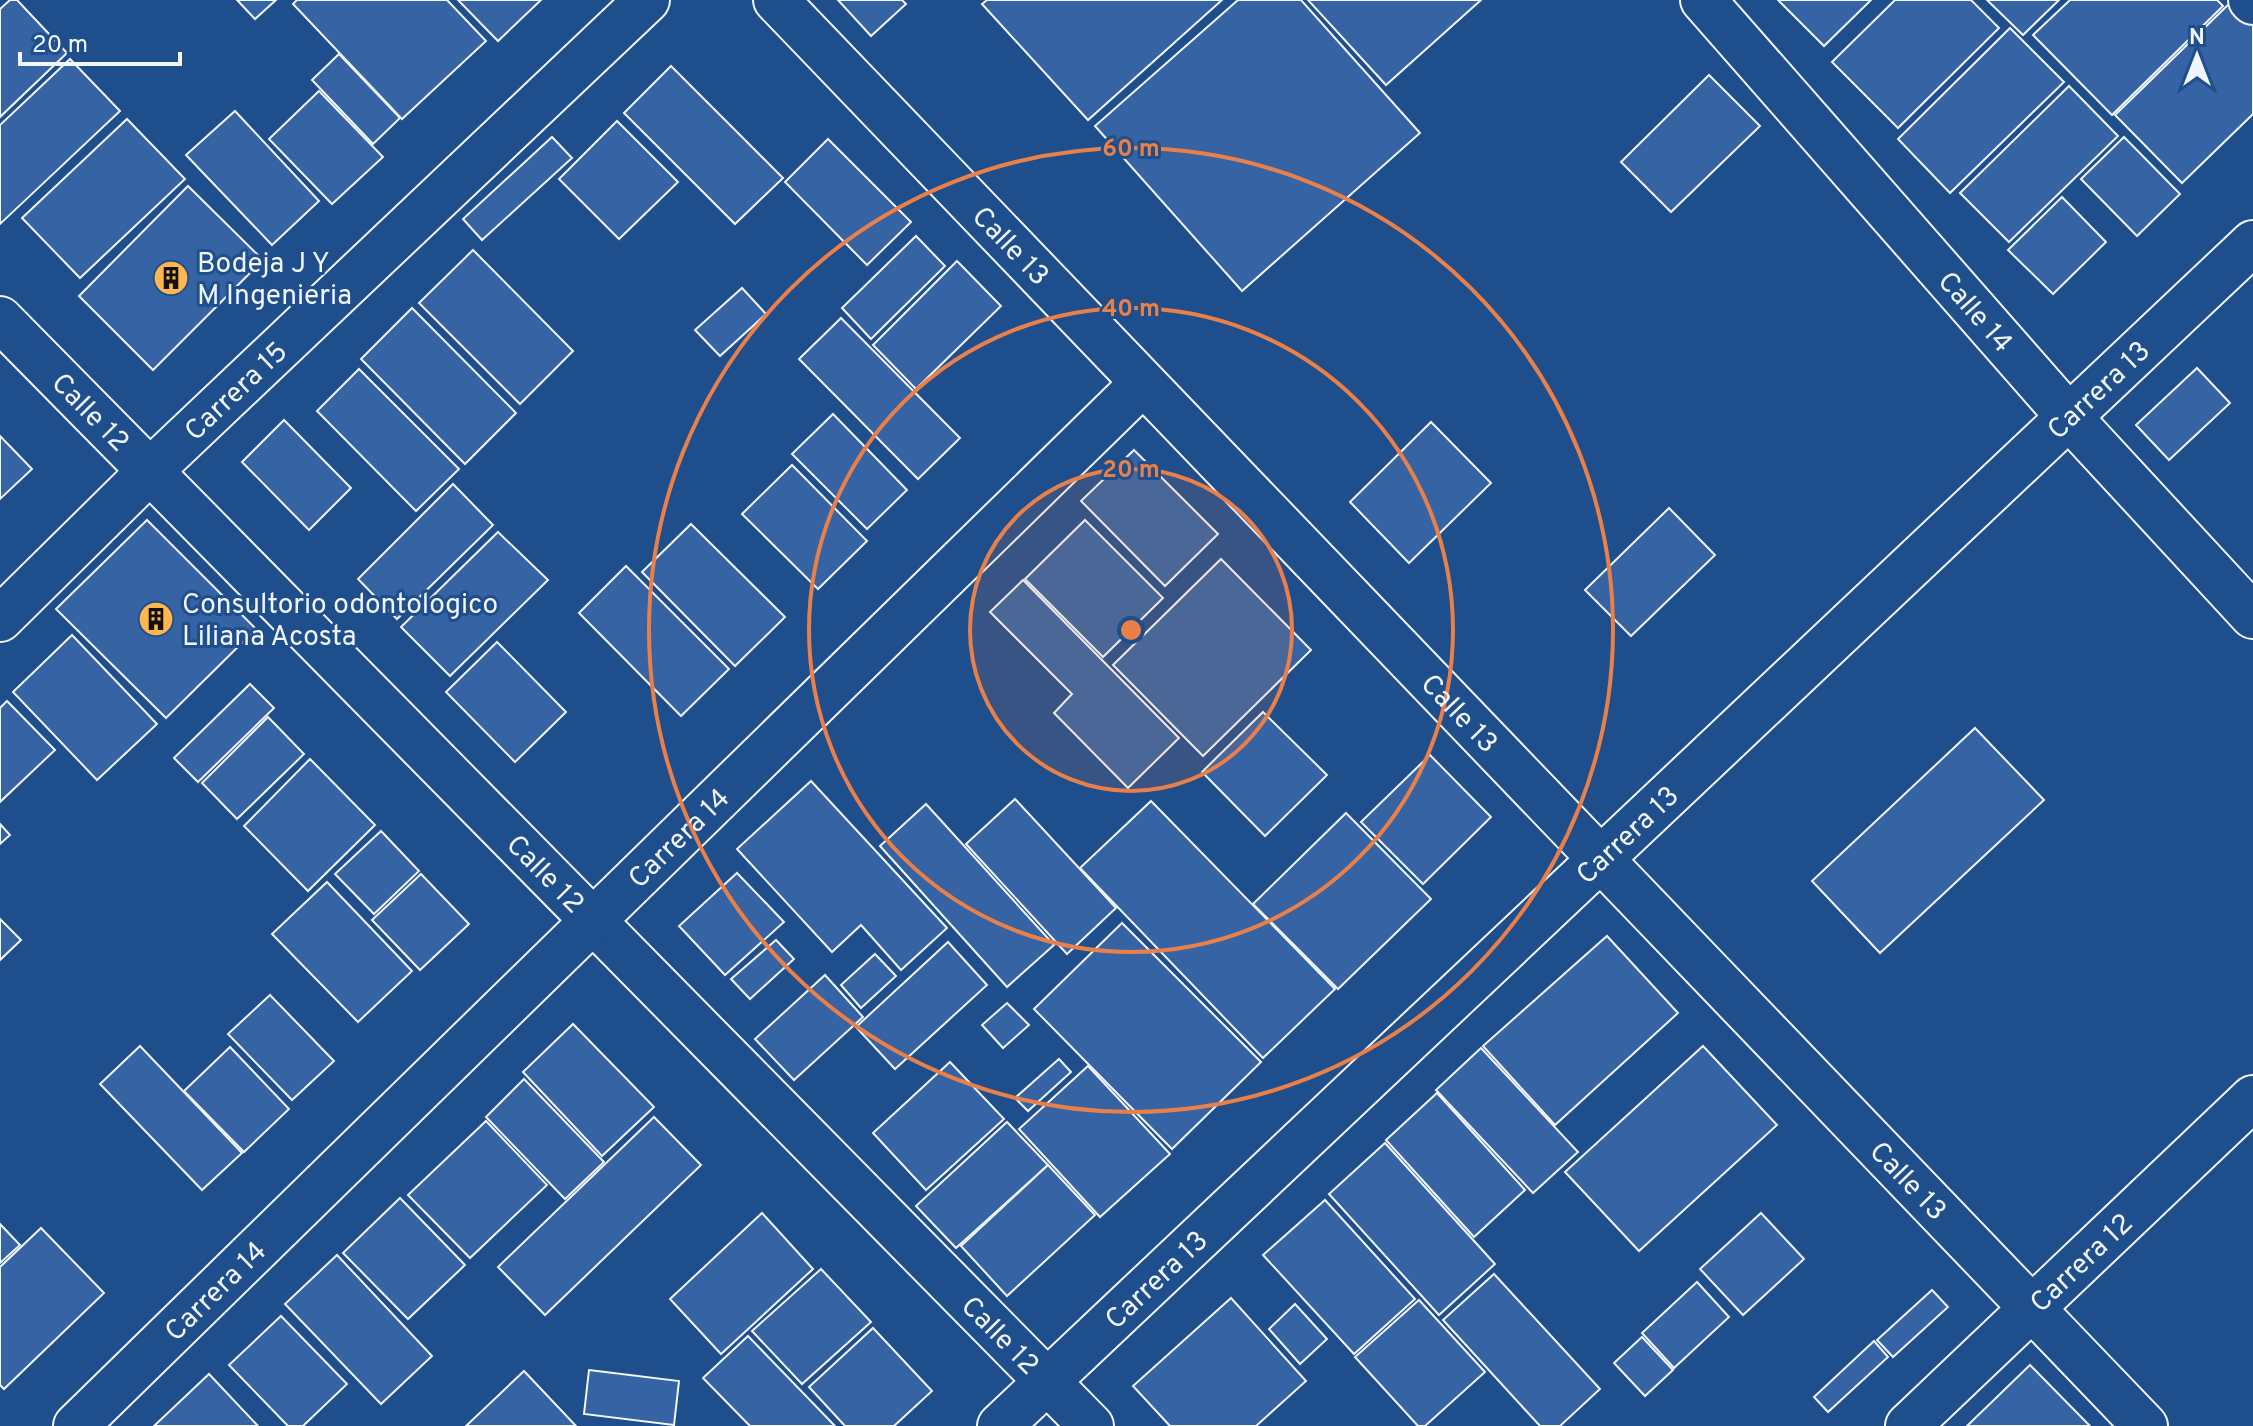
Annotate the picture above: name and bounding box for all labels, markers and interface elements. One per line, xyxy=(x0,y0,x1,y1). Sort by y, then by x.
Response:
scale bar xyxy=(20,16,180,66)
north arrow xyxy=(2157,16,2237,96)
text: N xyxy=(2189,25,2205,52)
text: 20 m xyxy=(32,31,88,61)
text: 60 m xyxy=(1102,135,1160,165)
street label: Calle 13 xyxy=(963,200,1056,295)
place label: Bodeja J Y M Ingenieria xyxy=(197,247,352,315)
building icon: Bodeja J Y M Ingenieria xyxy=(152,259,190,297)
street label: Calle 14 xyxy=(1928,265,2019,361)
text: 40 m xyxy=(1102,295,1160,325)
street label: Carrera 13 xyxy=(2041,334,2159,449)
street label: Carrera 15 xyxy=(178,335,296,450)
street label: Calle 12 xyxy=(42,367,136,461)
text: 20 m xyxy=(1102,456,1160,486)
place label: Consultorio odontologico Liliana Acosta xyxy=(182,588,498,656)
building icon: Consultorio odontologico Liliana Acosta xyxy=(137,600,175,638)
centre of rings xyxy=(1117,616,1145,644)
street label: Calle 13 xyxy=(1412,668,1504,762)
street label: Carrera 13 xyxy=(1570,779,1688,894)
street label: Carrera 14 xyxy=(622,782,739,897)
street label: Calle 12 xyxy=(497,828,591,922)
street label: Calle 13 xyxy=(1860,1135,1953,1230)
street label: Carrera 12 xyxy=(2023,1207,2142,1322)
street label: Carrera 13 xyxy=(1099,1224,1217,1338)
street label: Carrera 14 xyxy=(158,1235,275,1350)
street label: Calle 12 xyxy=(952,1290,1046,1384)

